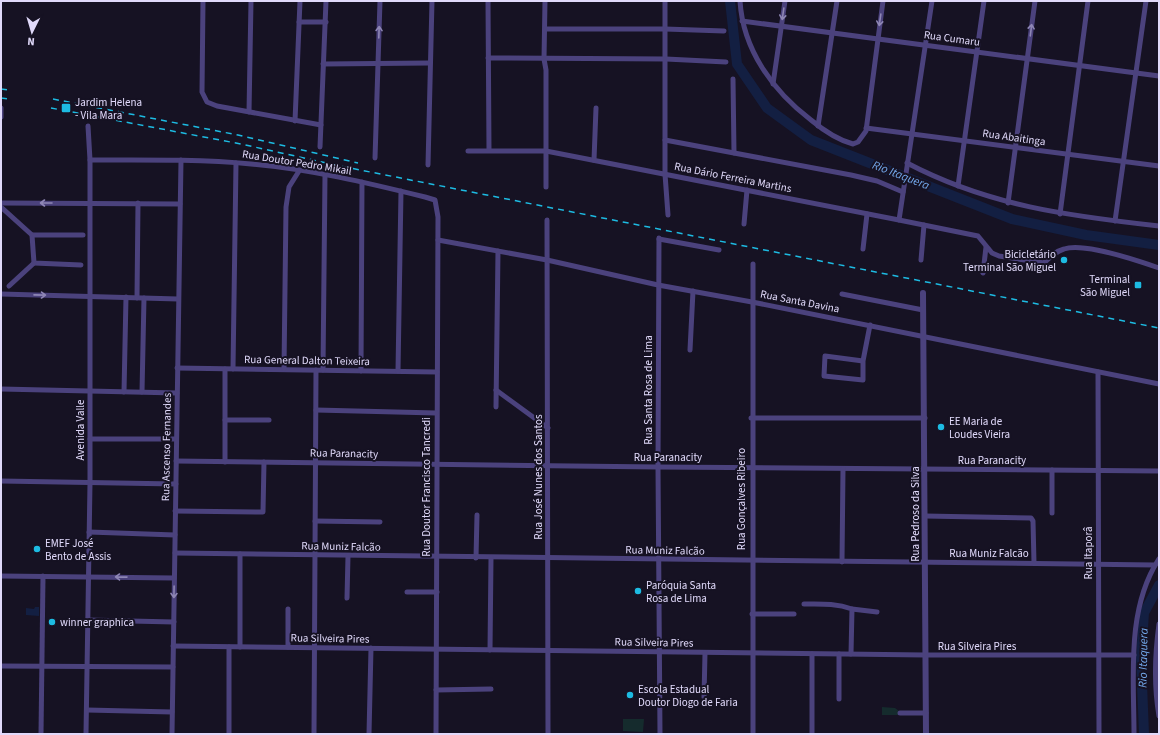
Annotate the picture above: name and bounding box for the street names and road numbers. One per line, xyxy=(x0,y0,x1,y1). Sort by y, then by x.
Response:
street label: Rua Cumaru xyxy=(923,27,981,50)
street label: Rua Abaitinga xyxy=(981,126,1046,149)
street label: Rua Doutor Pedro Mikail xyxy=(241,146,353,179)
street label: Rua Dário Ferreira Martins xyxy=(673,159,793,196)
street label: Rua Santa Davina xyxy=(759,286,841,317)
street label: Rua Santa Rosa de Lima xyxy=(641,335,656,445)
street label: Rua General Dalton Teixeira xyxy=(244,352,370,369)
street label: Rua Ascenso Fernandes xyxy=(158,392,175,501)
street label: Avenida Valle xyxy=(73,399,88,461)
street label: Rua José Nunes dos Santos xyxy=(531,414,546,540)
street label: Rua Doutor Francisco Tancredi xyxy=(419,417,434,557)
street label: Rua Paranacity xyxy=(310,445,378,462)
street label: Rua Gonçalves Ribeiro xyxy=(734,448,749,550)
street label: Rua Paranacity xyxy=(634,450,702,465)
street label: Rua Paranacity xyxy=(958,453,1026,468)
street label: Rua Pedroso da Silva xyxy=(908,466,923,562)
street label: Rua Itaporâ xyxy=(1081,526,1096,580)
street label: Rua Muniz Falcão xyxy=(301,538,381,555)
street label: Rua Muniz Falcão xyxy=(625,542,705,559)
street label: Rua Muniz Falcão xyxy=(949,546,1029,561)
street label: Rua Silveira Pires xyxy=(291,630,370,647)
street label: Rua Silveira Pires xyxy=(615,634,694,651)
street label: Rua Silveira Pires xyxy=(938,639,1017,654)

